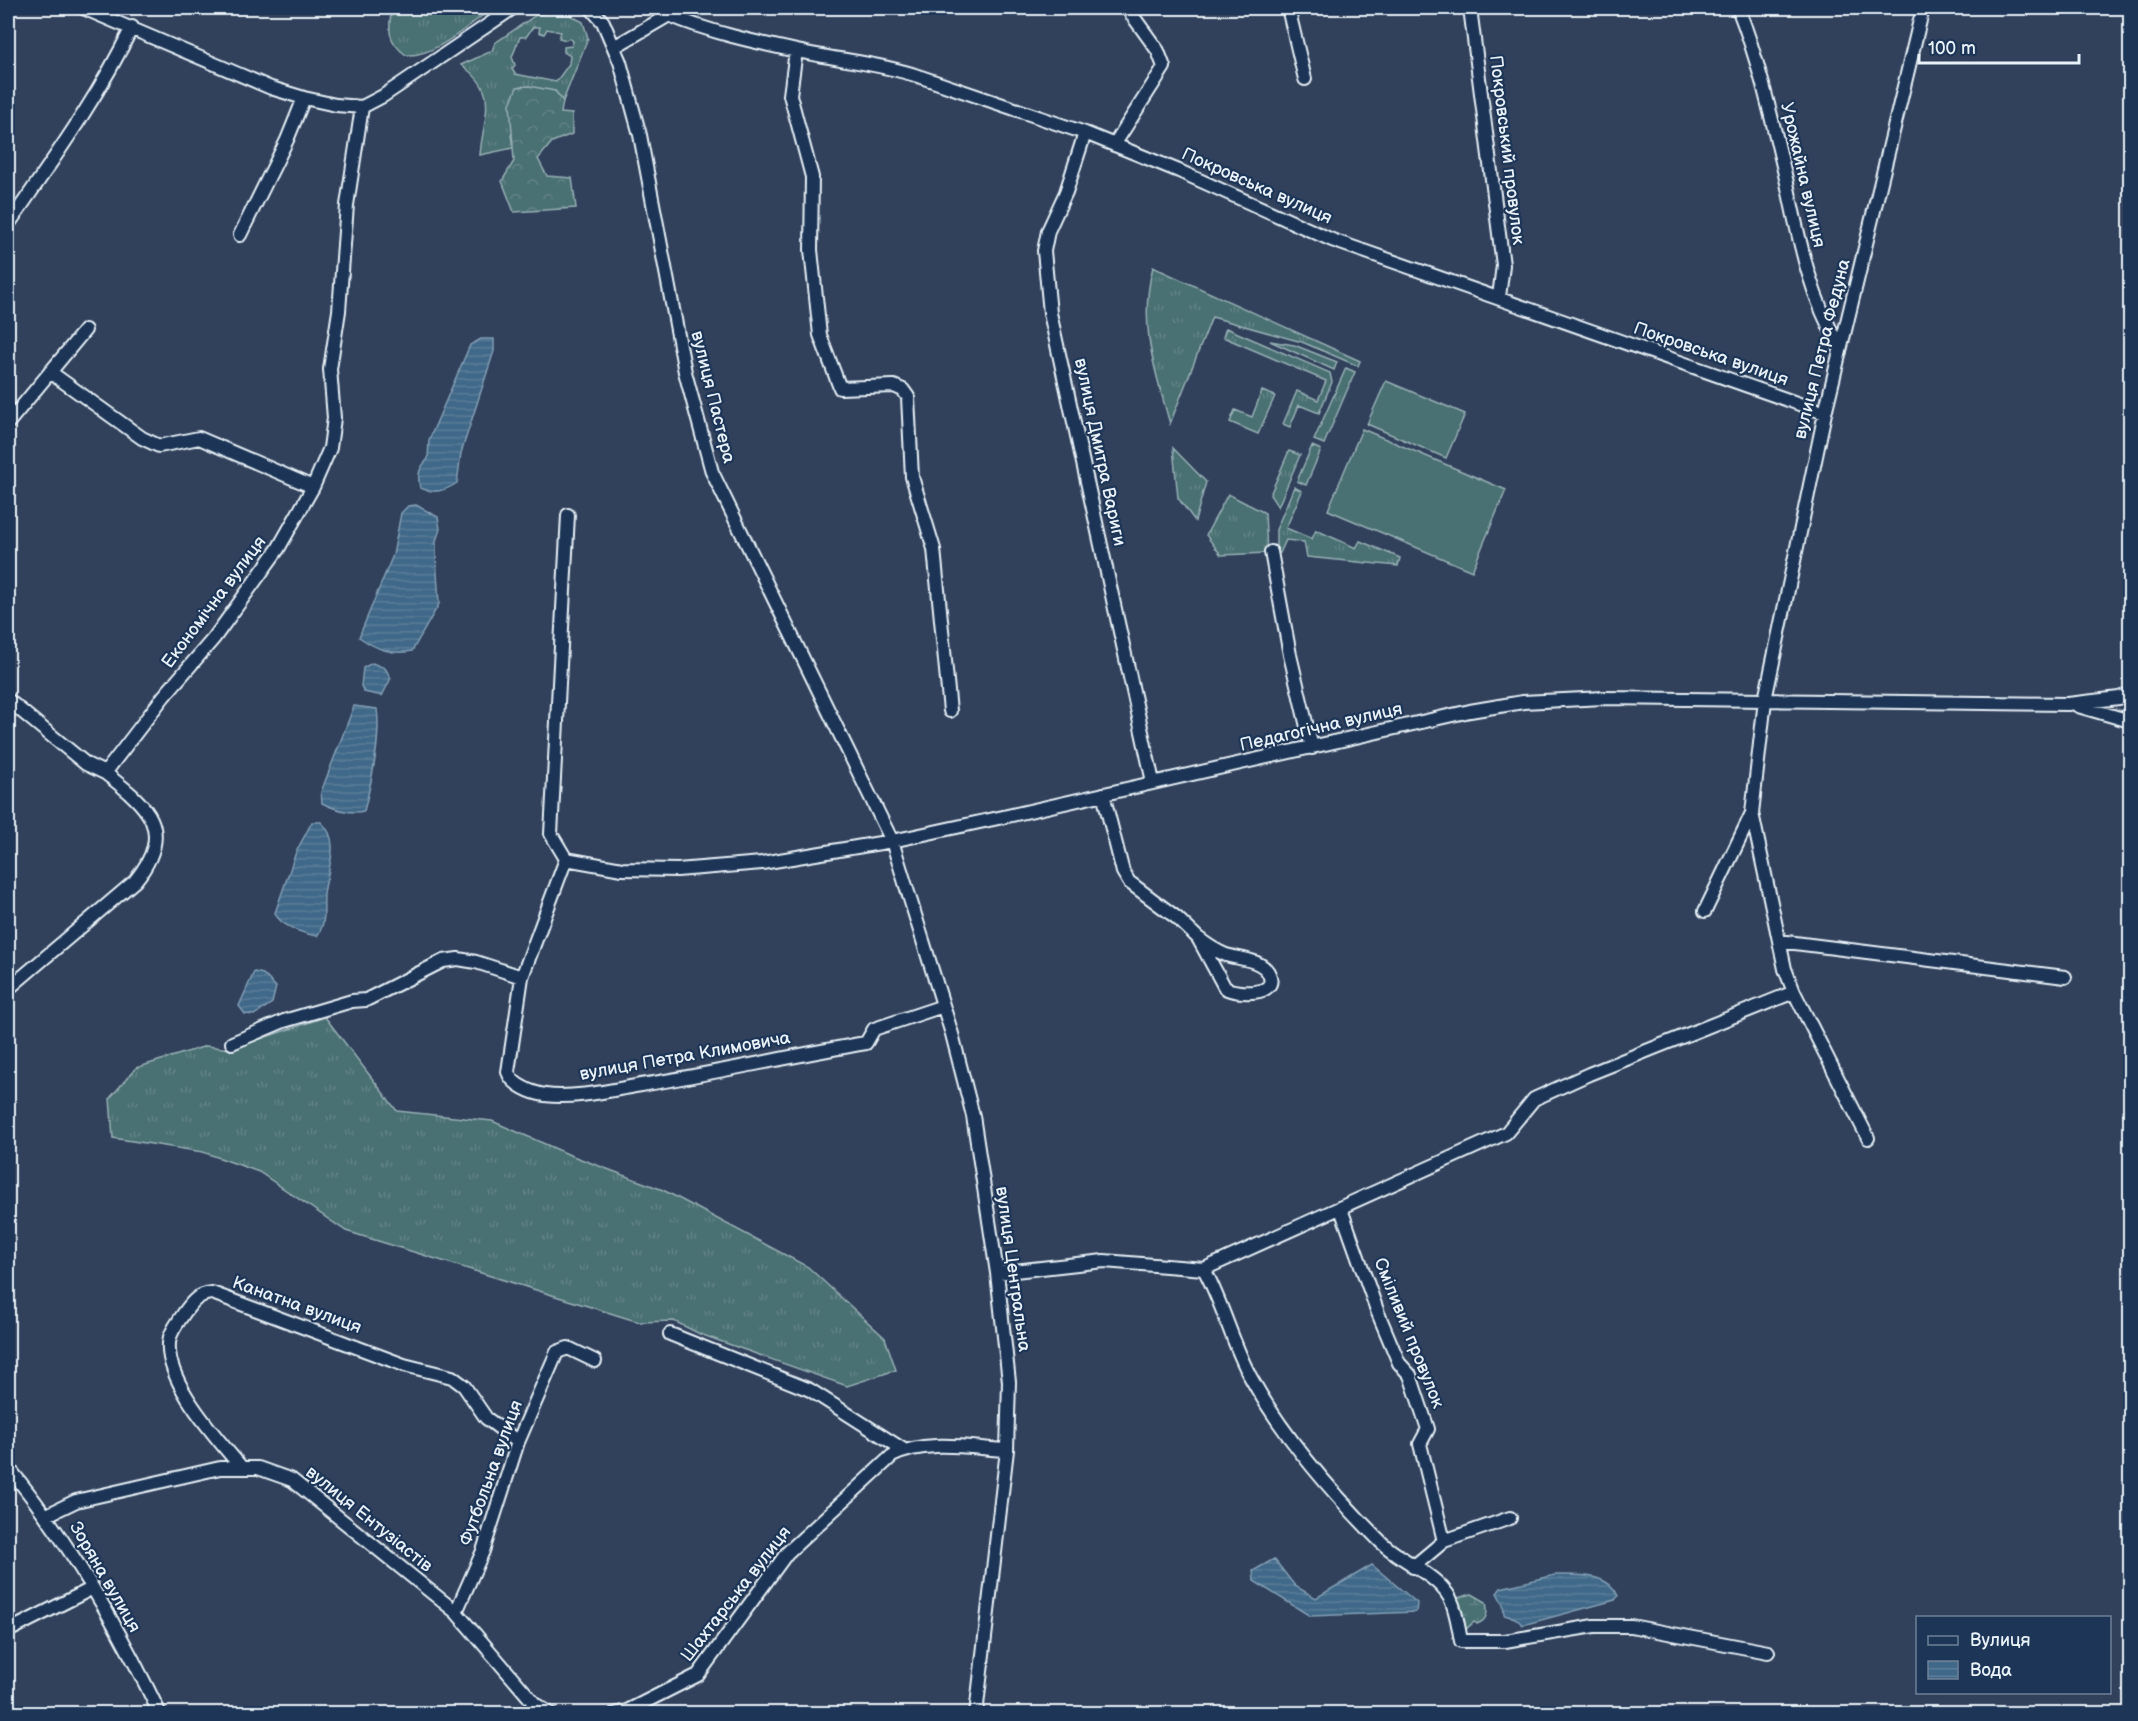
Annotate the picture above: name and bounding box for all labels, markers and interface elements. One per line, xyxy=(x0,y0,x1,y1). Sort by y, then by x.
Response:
scale bar xyxy=(1919,27,2080,65)
text: 100 m xyxy=(1928,38,1976,59)
street label: Покровський провулок xyxy=(1485,54,1529,246)
street label: Урожайна вулиця xyxy=(1776,100,1830,250)
street label: Покровська вулиця xyxy=(1178,143,1336,229)
street label: вулиця Петра Федуна xyxy=(1789,256,1855,441)
street label: Покровська вулиця xyxy=(1631,318,1791,390)
street label: вулиця Пастера xyxy=(686,329,740,466)
street label: вулиця Дмитра Вариги xyxy=(1070,356,1130,548)
street label: Економічна вулиця xyxy=(158,532,270,672)
street label: Педагогічна вулиця xyxy=(1238,698,1404,756)
street label: вулиця Петра Климовича xyxy=(578,1027,792,1085)
street label: вулиця Центральна xyxy=(991,1185,1035,1353)
street label: Сміливий провулок xyxy=(1369,1255,1449,1412)
street label: Канатна вулиця xyxy=(230,1272,364,1338)
street label: Футбольна вулиця xyxy=(455,1397,527,1549)
street label: вулиця Ентузіастів xyxy=(301,1462,437,1577)
street label: Зоряна вулиця xyxy=(65,1518,145,1636)
street label: Шахтарська вулиця xyxy=(677,1522,795,1666)
legend xyxy=(1916,1616,2111,1694)
text: Вулиця xyxy=(1970,1630,2031,1651)
text: Вода xyxy=(1970,1660,2012,1681)

